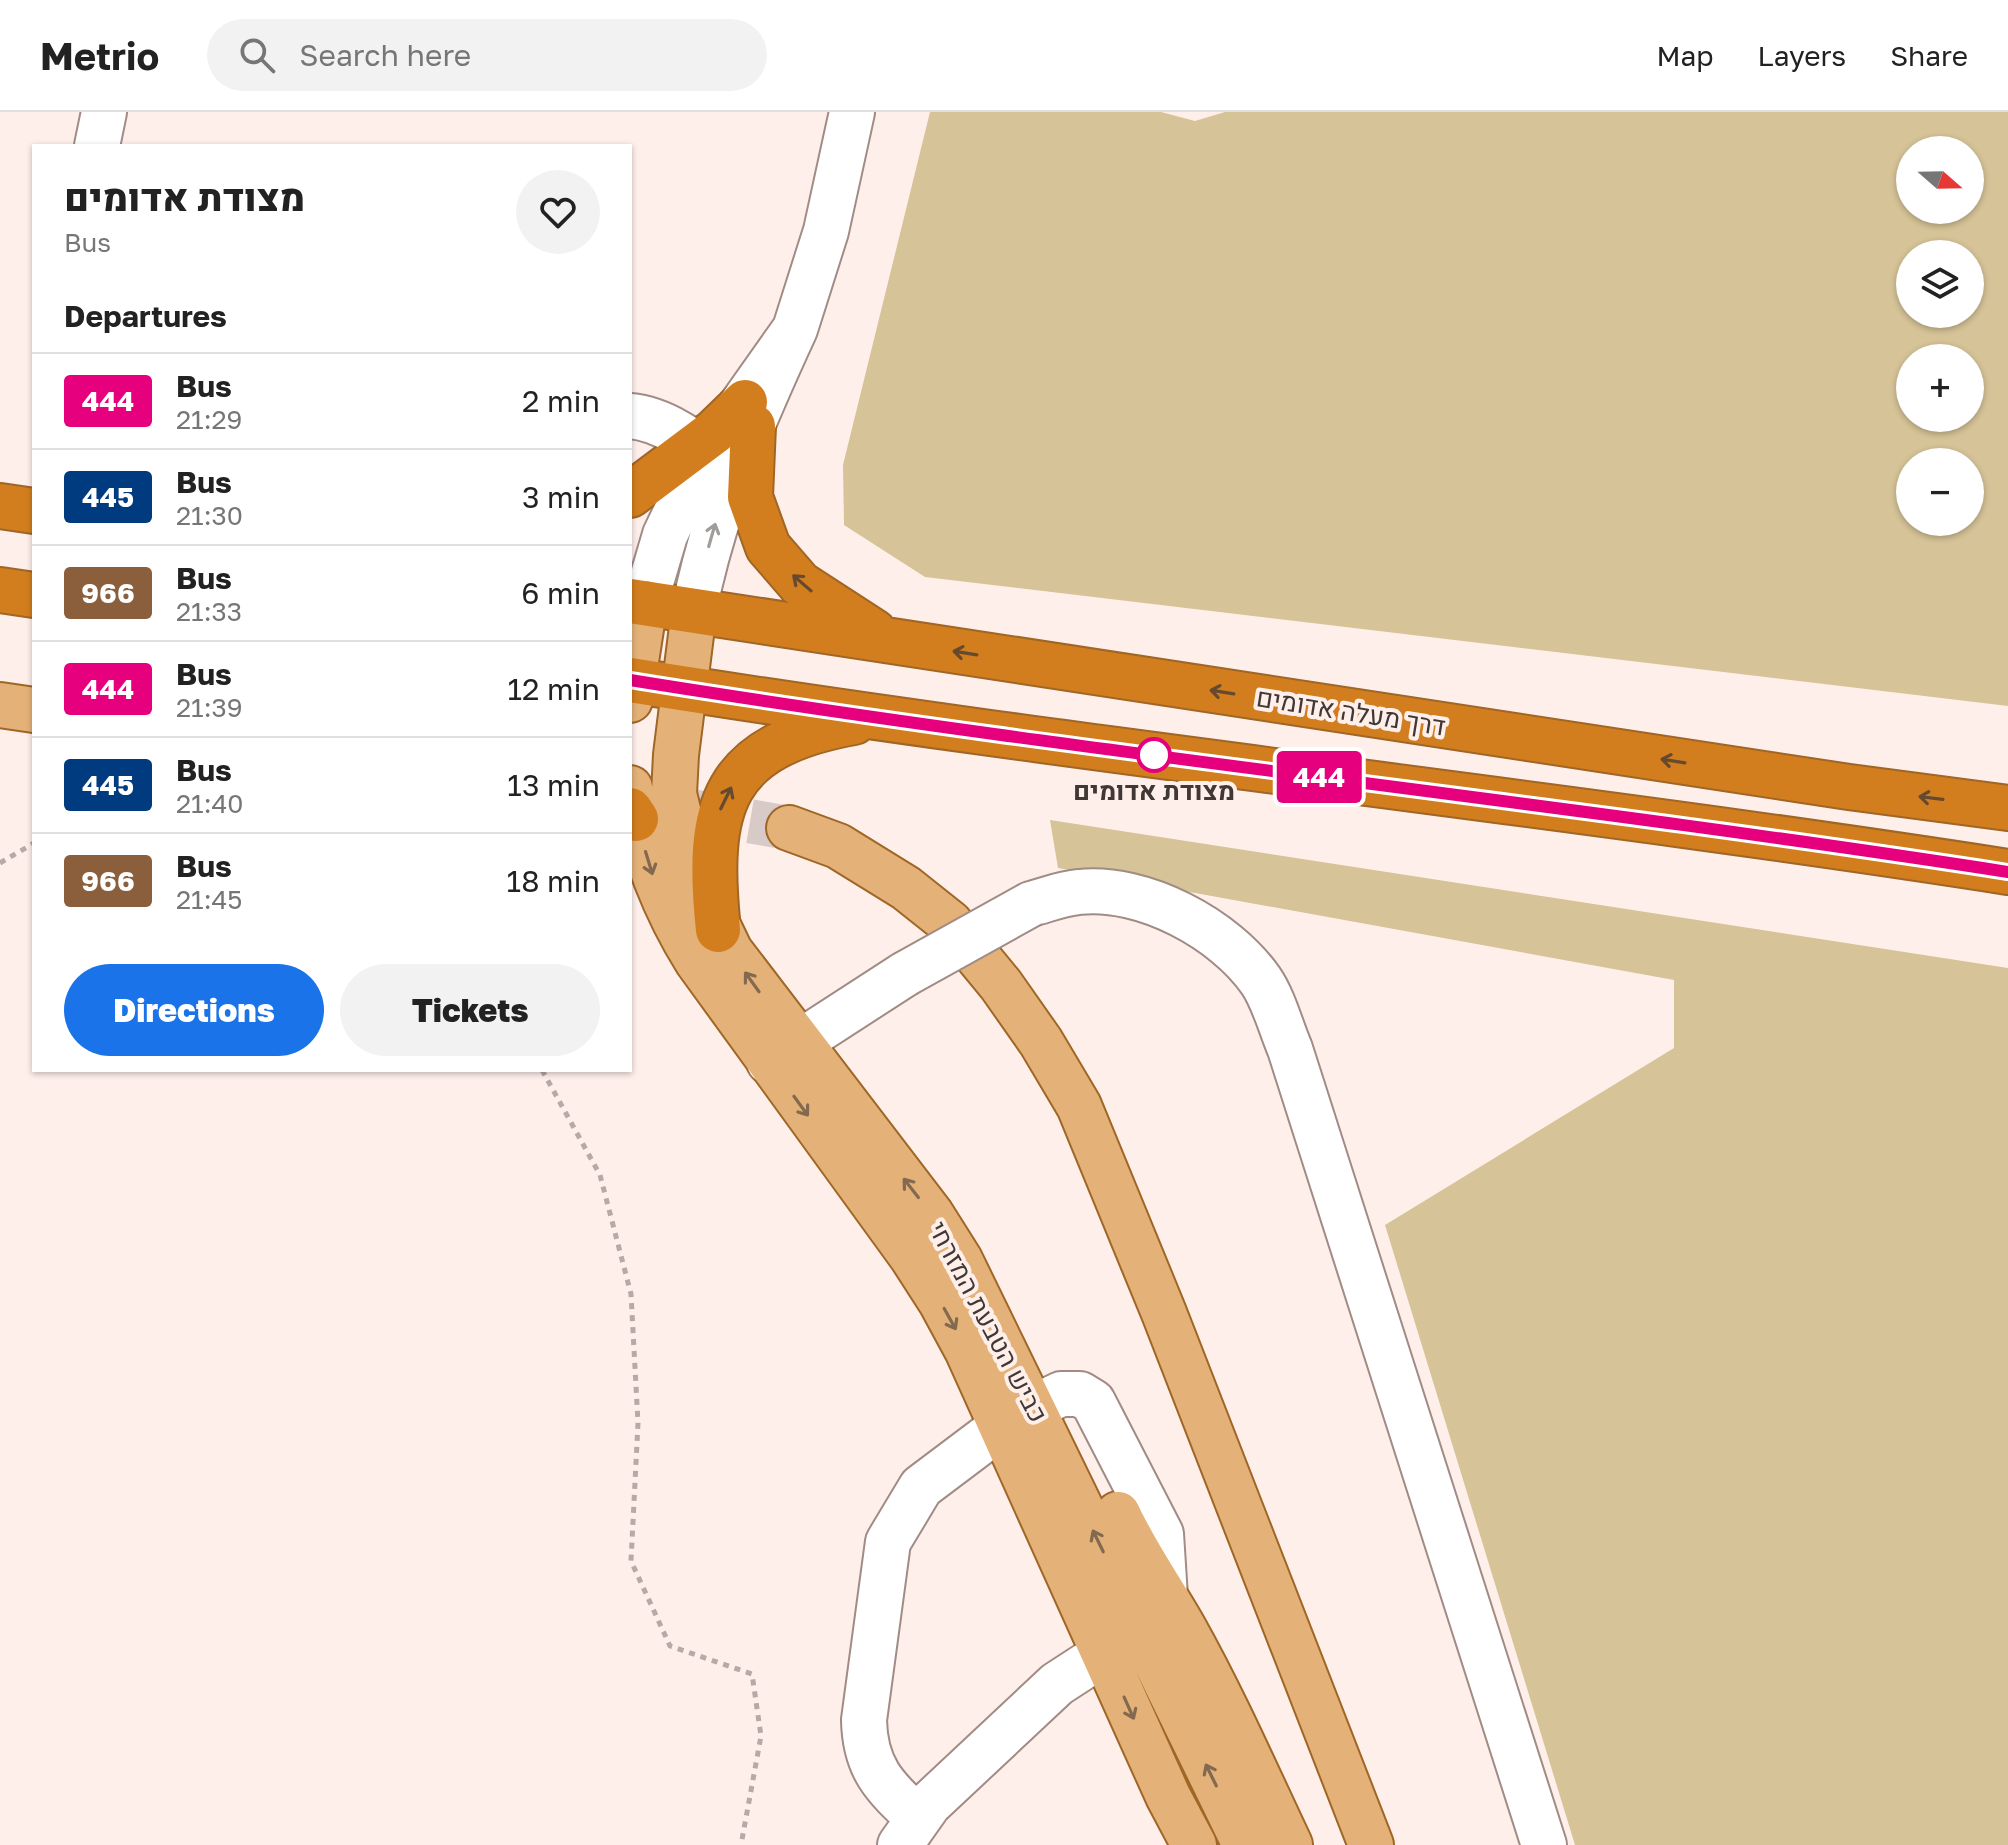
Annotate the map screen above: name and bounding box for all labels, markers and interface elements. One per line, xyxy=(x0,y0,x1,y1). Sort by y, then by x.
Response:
search box xyxy=(207,19,767,91)
text: Metrio xyxy=(40,33,159,78)
icon: search xyxy=(235,33,279,77)
text: Search here xyxy=(299,37,471,73)
text: Map xyxy=(1656,39,1714,72)
text: Layers xyxy=(1758,39,1846,72)
text: Share xyxy=(1890,39,1968,72)
north arrow xyxy=(1896,136,1984,224)
map controls xyxy=(1896,136,1984,536)
button: heart xyxy=(516,170,600,254)
text: מצודת אדומים xyxy=(64,174,305,219)
text: Bus xyxy=(64,227,111,258)
button: layers xyxy=(1896,240,1984,328)
text: Departures xyxy=(64,298,227,334)
button: + xyxy=(1896,344,1984,432)
text: Bus xyxy=(176,368,232,404)
text: 2 min xyxy=(522,383,600,419)
text: 444 xyxy=(82,384,134,417)
text: 21:29 xyxy=(176,404,242,435)
button: − xyxy=(1896,448,1984,536)
text: Bus xyxy=(176,464,232,500)
text: 3 min xyxy=(522,479,600,515)
text: 445 xyxy=(82,480,134,513)
text: 21:30 xyxy=(176,500,243,531)
one-way arrow xyxy=(705,522,720,548)
text: Bus xyxy=(176,560,232,596)
one-way arrow xyxy=(792,574,812,592)
text: 6 min xyxy=(521,575,600,611)
text: 966 xyxy=(81,576,135,609)
text: 21:33 xyxy=(176,596,242,627)
one-way arrow xyxy=(953,645,979,660)
text: Bus xyxy=(176,656,232,692)
text: 12 min xyxy=(508,671,600,707)
text: 444 xyxy=(82,672,134,705)
street label: דרך מעלה אדומים xyxy=(1254,681,1448,742)
one-way arrow xyxy=(1210,684,1236,699)
text: 21:39 xyxy=(176,692,242,723)
marker: מצודת אדומים xyxy=(1137,738,1171,772)
line badge: 444 xyxy=(1273,751,1365,803)
text: Bus xyxy=(176,752,232,788)
one-way arrow xyxy=(1661,752,1686,767)
text: 444 xyxy=(1293,760,1345,793)
text: 13 min xyxy=(507,767,600,803)
text: 445 xyxy=(82,768,134,801)
place label: מצודת אדומים xyxy=(1073,775,1235,806)
one-way arrow xyxy=(719,787,735,811)
text: 21:40 xyxy=(176,788,243,819)
one-way arrow xyxy=(1919,790,1944,805)
text: Bus xyxy=(176,848,232,884)
one-way arrow xyxy=(643,850,657,875)
text: 18 min xyxy=(507,863,600,899)
text: 966 xyxy=(81,864,135,897)
text: 21:45 xyxy=(176,884,242,915)
button: Directions xyxy=(64,964,324,1056)
button: Tickets xyxy=(340,964,600,1056)
one-way arrow xyxy=(744,972,761,993)
one-way arrow xyxy=(792,1095,809,1116)
one-way arrow xyxy=(902,1178,919,1199)
street label: כביש הטבעת המזרחי xyxy=(922,1216,1054,1427)
one-way arrow xyxy=(943,1306,958,1330)
one-way arrow xyxy=(1090,1529,1106,1553)
one-way arrow xyxy=(1122,1695,1137,1719)
one-way arrow xyxy=(1203,1763,1218,1787)

